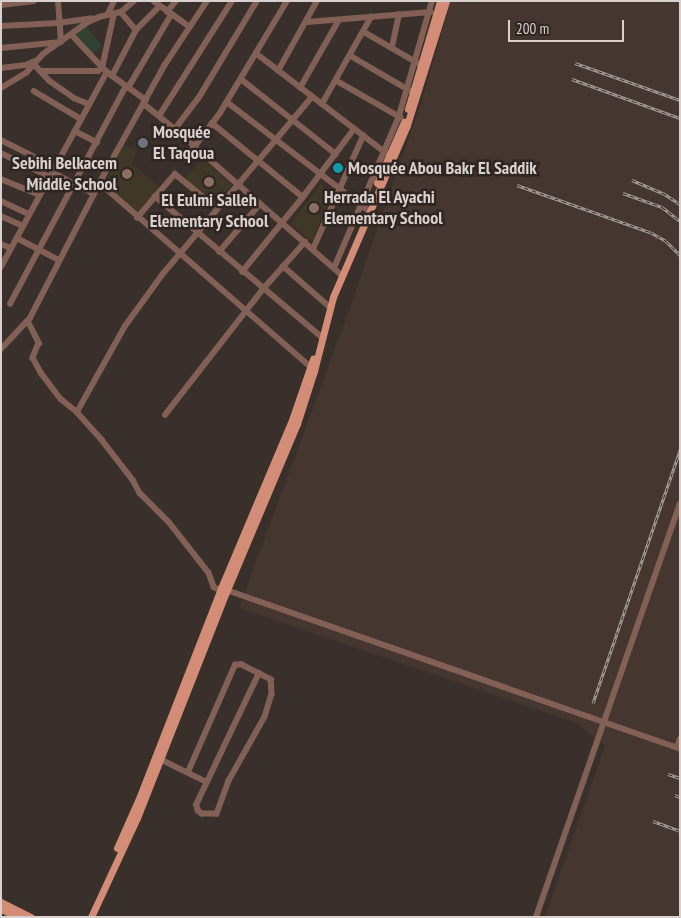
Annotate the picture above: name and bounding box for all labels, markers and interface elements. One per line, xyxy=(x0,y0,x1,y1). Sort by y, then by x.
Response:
scale bar xyxy=(511,10,627,42)
text: 200 m xyxy=(516,19,549,38)
place label: Mosquée El Taqoua xyxy=(153,122,215,164)
marker: Mosquée El Taqoua xyxy=(137,137,149,149)
place label: Sebihi Belkacem Middle School xyxy=(12,153,117,195)
place label: Mosquée Abou Bakr El Saddik xyxy=(348,157,537,179)
marker: Mosquée Abou Bakr El Saddik xyxy=(332,162,344,174)
marker: Sebihi Belkacem Middle School xyxy=(121,168,133,180)
marker: El Eulmi Salleh Elementary School xyxy=(203,176,215,188)
place label: Herrada El Ayachi Elementary School xyxy=(324,187,443,230)
place label: El Eulmi Salleh Elementary School xyxy=(149,190,269,232)
marker: Herrada El Ayachi Elementary School xyxy=(308,202,320,214)

